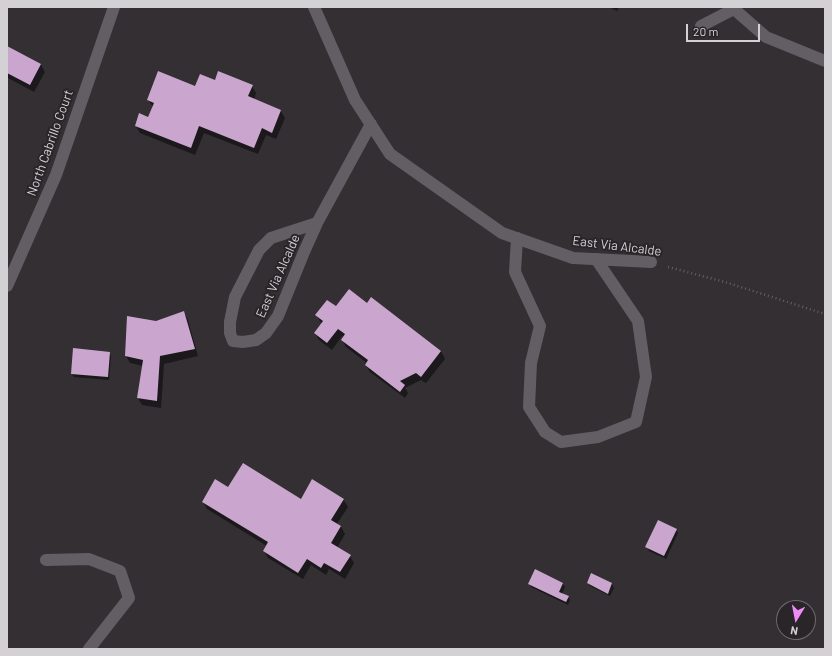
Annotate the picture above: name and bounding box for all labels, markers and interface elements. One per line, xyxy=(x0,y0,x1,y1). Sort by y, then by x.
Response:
scale bar xyxy=(688,16,762,42)
text: 20 m xyxy=(693,24,719,38)
street label: North Cabrillo Court xyxy=(24,88,76,198)
street label: East Via Alcalde xyxy=(253,232,303,320)
street label: East Via Alcalde xyxy=(572,233,662,259)
north arrow xyxy=(776,600,816,640)
text: N xyxy=(789,624,799,638)

